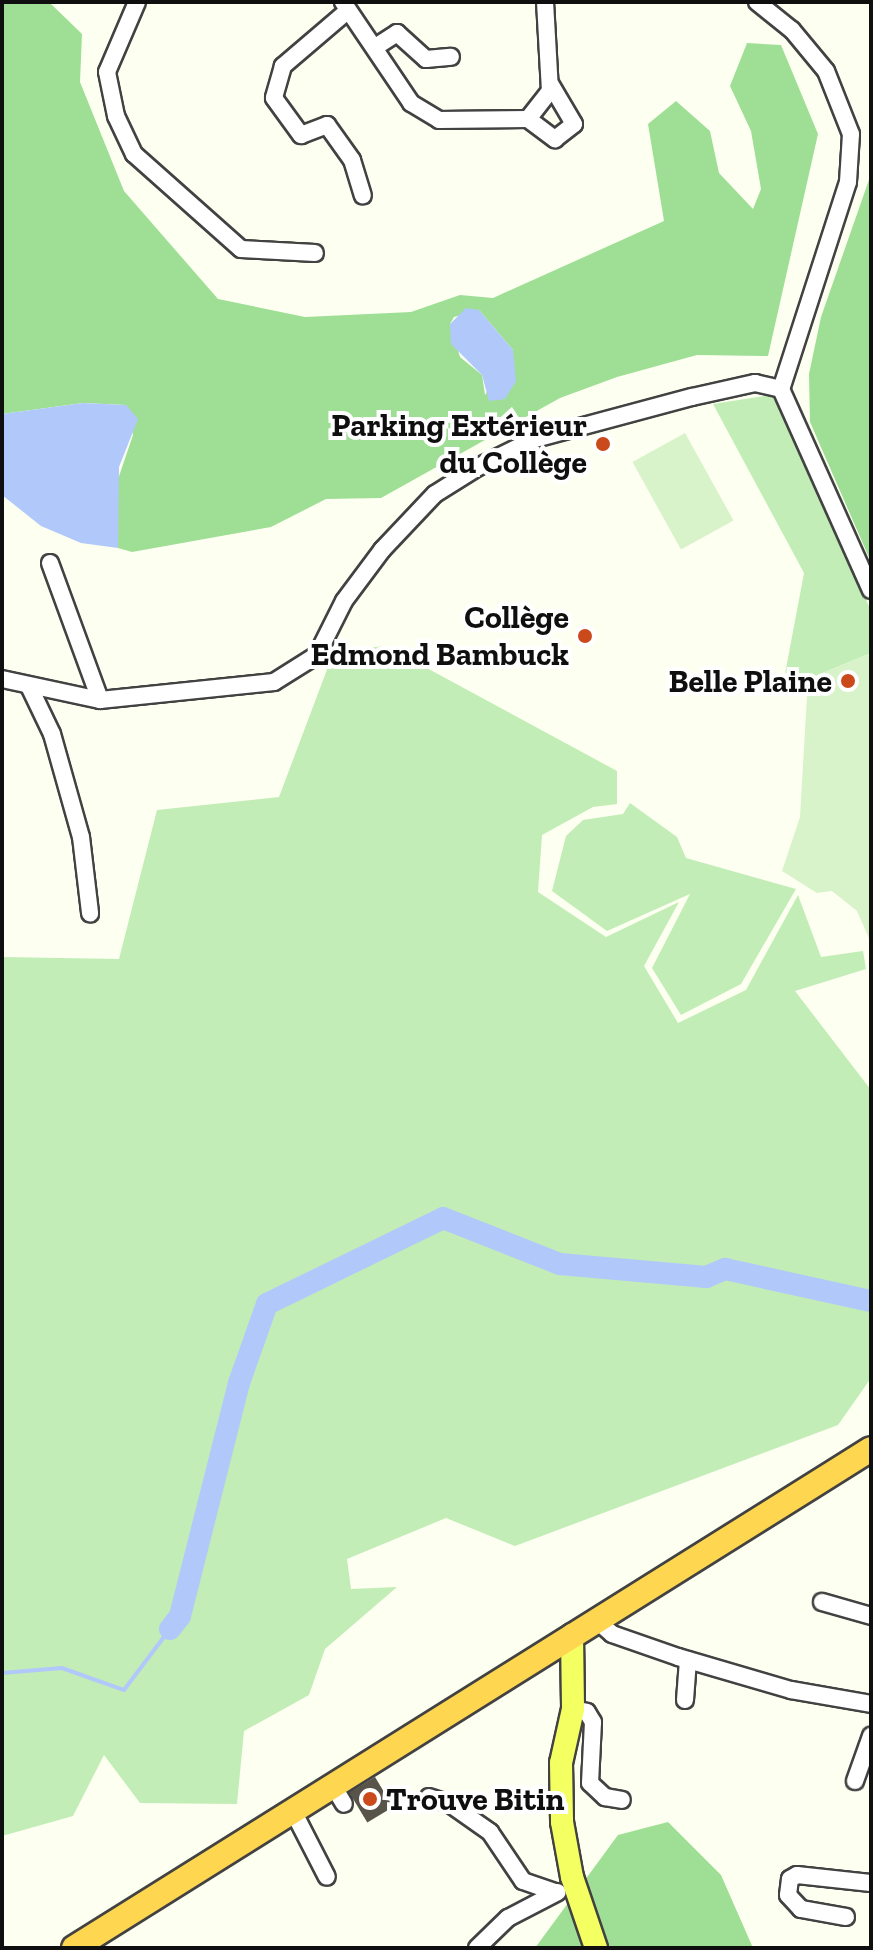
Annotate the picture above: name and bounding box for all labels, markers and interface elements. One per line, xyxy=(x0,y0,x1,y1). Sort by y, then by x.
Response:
place label: Parking Extérieur du Collège xyxy=(331,407,587,482)
marker: Parking Extérieur du Collège xyxy=(594,435,612,453)
place label: Collège Edmond Bambuck xyxy=(311,599,569,674)
marker: Collège Edmond Bambuck xyxy=(576,627,594,645)
place label: Belle Plaine xyxy=(669,662,832,700)
marker: Belle Plaine xyxy=(839,672,857,690)
place label: Trouve Bitin xyxy=(386,1780,564,1818)
marker: Trouve Bitin xyxy=(361,1790,379,1808)

